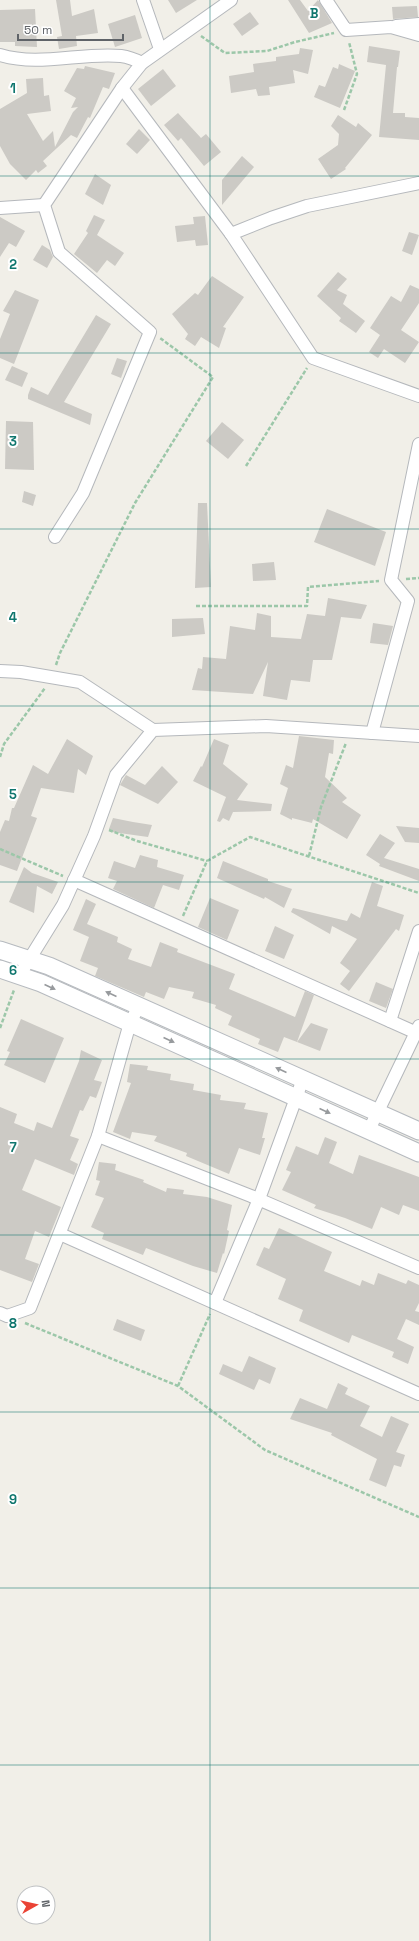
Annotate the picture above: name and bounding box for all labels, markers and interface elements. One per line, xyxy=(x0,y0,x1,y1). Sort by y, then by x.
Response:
text: B xyxy=(310,5,319,22)
scale bar xyxy=(18,16,123,42)
text: 50 m xyxy=(24,22,52,38)
text: 1 xyxy=(10,80,16,97)
text: 2 xyxy=(9,256,17,273)
text: 3 xyxy=(9,433,17,450)
text: 4 xyxy=(9,609,17,626)
text: 5 xyxy=(9,786,17,803)
text: 6 xyxy=(9,962,17,979)
one-way arrow xyxy=(44,984,56,990)
one-way arrow xyxy=(106,991,117,997)
one-way arrow xyxy=(163,1038,175,1044)
one-way arrow xyxy=(275,1066,287,1073)
one-way arrow xyxy=(320,1108,331,1114)
text: 7 xyxy=(9,1139,17,1156)
text: 8 xyxy=(9,1315,17,1332)
text: 9 xyxy=(9,1491,17,1508)
north arrow xyxy=(16,1885,56,1925)
text: N xyxy=(38,1899,53,1908)

